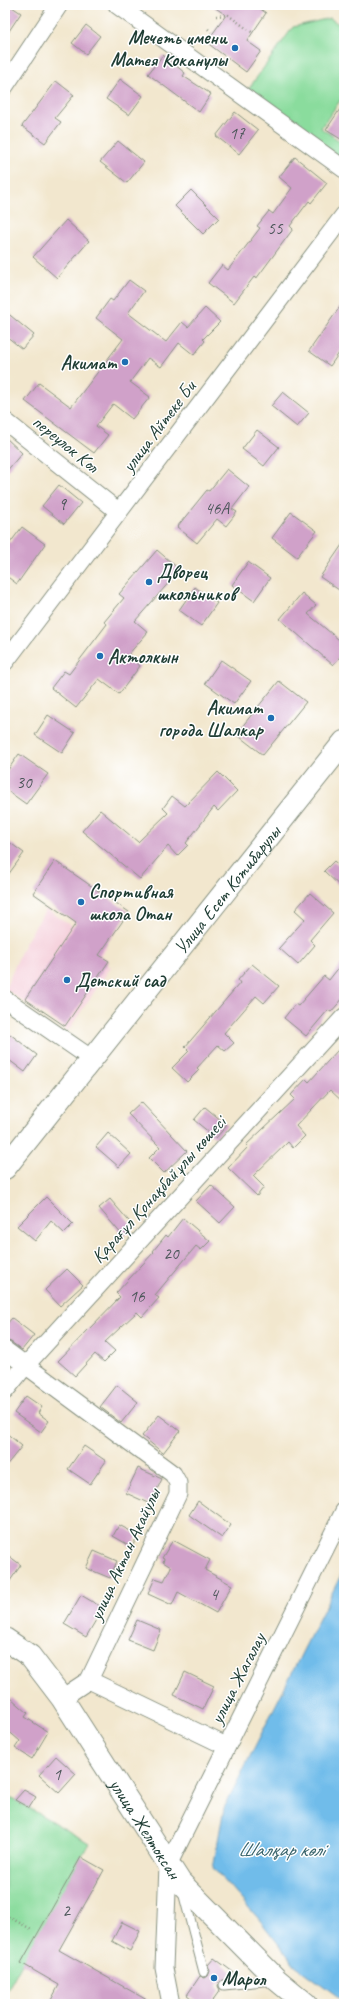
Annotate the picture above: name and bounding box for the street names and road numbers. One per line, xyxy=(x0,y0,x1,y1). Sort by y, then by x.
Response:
street label: улица Айтеке Би xyxy=(116,374,202,478)
street label: переулок Кол xyxy=(27,410,105,479)
street label: Улица Есет Котибарулы xyxy=(169,819,287,959)
street label: Қарағұл Қонақбайұлы көшесі xyxy=(86,1109,233,1268)
street label: улица Актан Акайулы xyxy=(83,1483,167,1625)
street label: улица Жагалау xyxy=(204,1628,272,1729)
street label: улица Желтоксан xyxy=(103,1773,187,1885)

